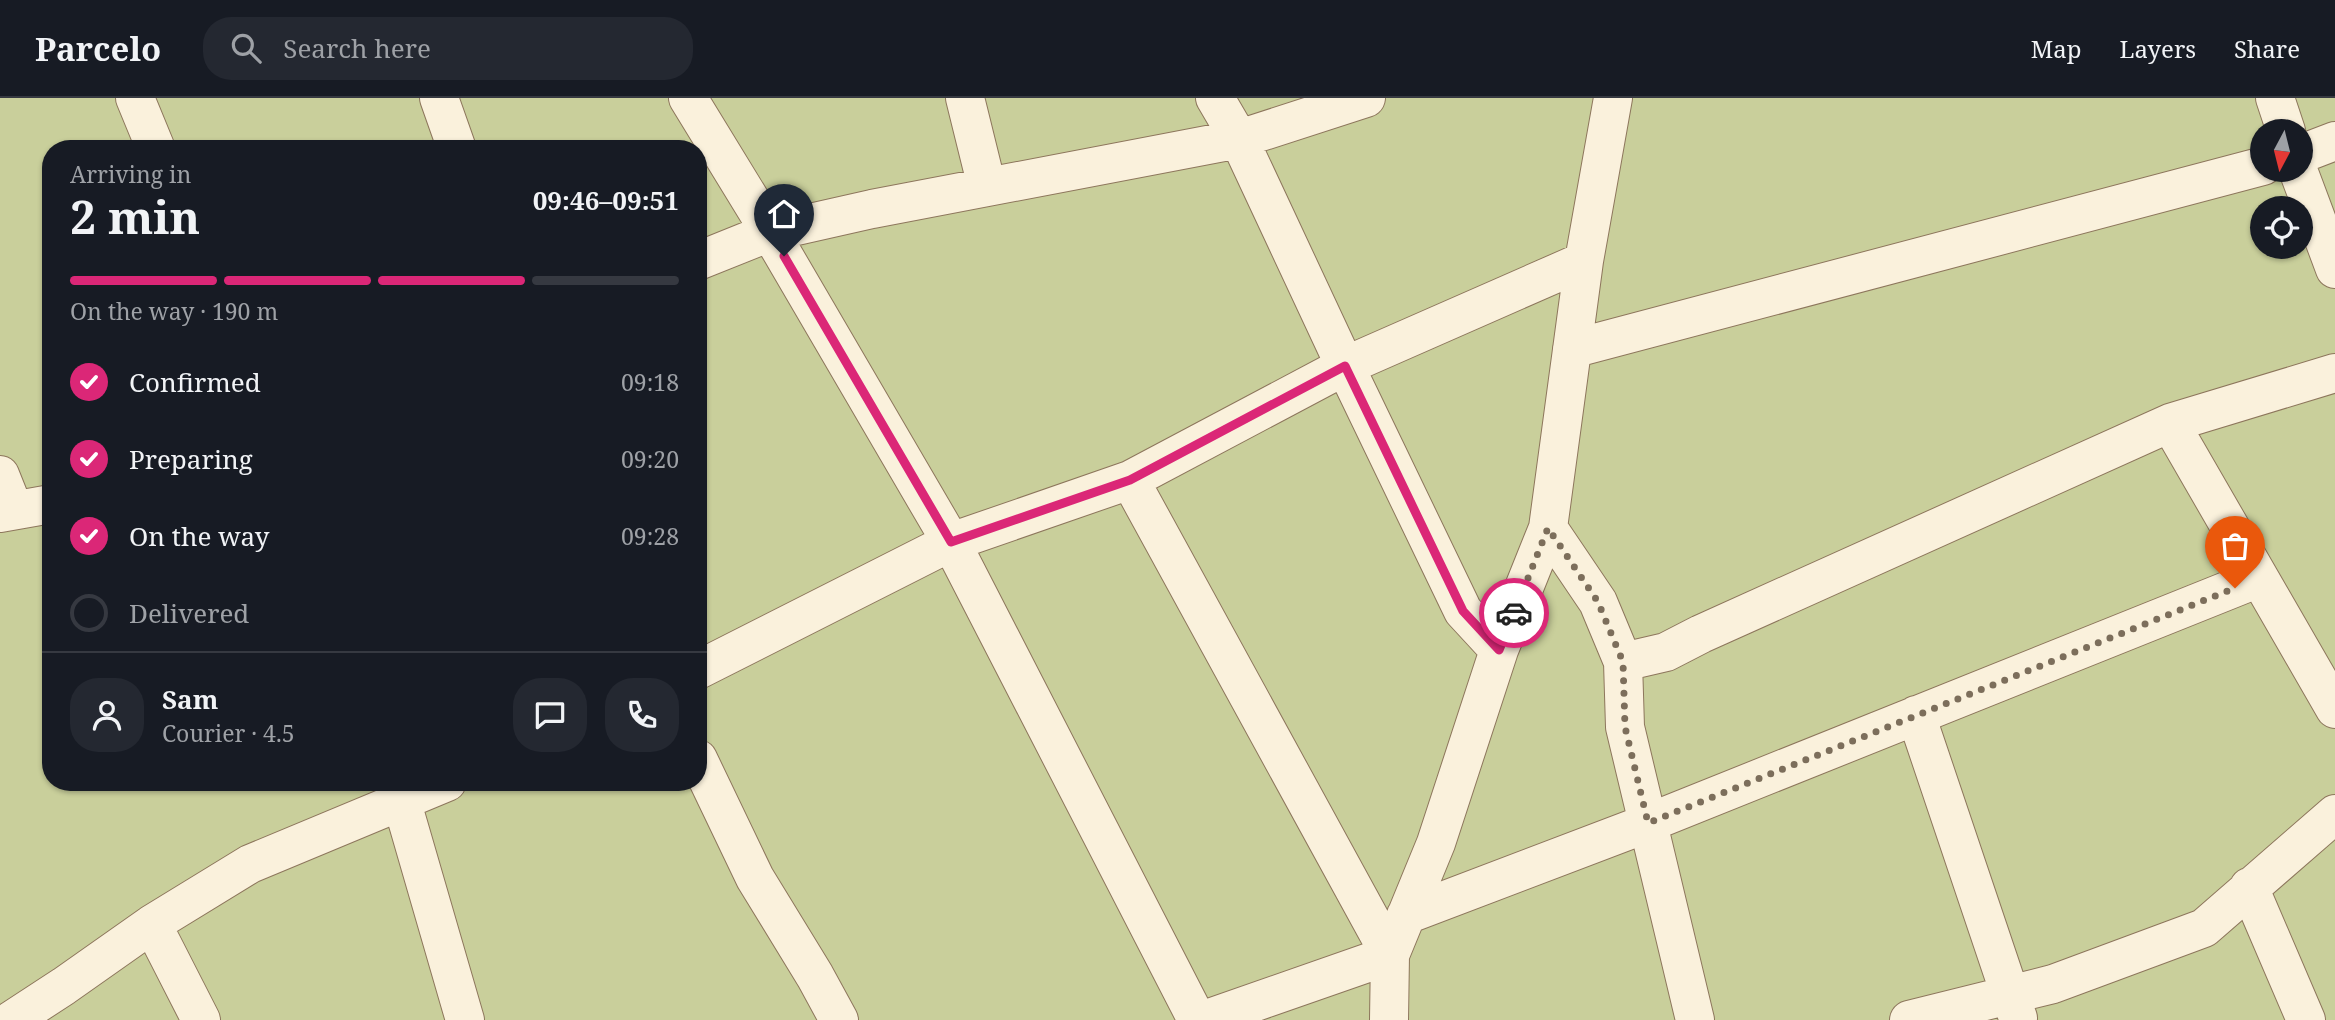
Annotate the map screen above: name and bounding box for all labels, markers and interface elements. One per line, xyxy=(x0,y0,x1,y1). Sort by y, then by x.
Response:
search box xyxy=(203,17,693,80)
text: Parcelo xyxy=(35,26,161,71)
icon: search xyxy=(227,29,265,67)
text: Search here xyxy=(283,30,431,66)
text: Map xyxy=(2031,32,2082,65)
text: Layers xyxy=(2120,32,2196,65)
text: Share xyxy=(2234,32,2300,65)
north arrow xyxy=(2250,119,2314,182)
map controls xyxy=(2250,119,2313,259)
text: Arriving in xyxy=(70,158,191,190)
text: 09:46–09:51 xyxy=(533,182,679,218)
pin xyxy=(754,184,814,256)
text: 2 min xyxy=(70,185,200,247)
icon: home xyxy=(765,195,803,233)
button: locate xyxy=(2250,196,2313,259)
text: On the way · 190 m xyxy=(70,295,278,327)
icon: check xyxy=(70,363,108,401)
text: Confirmed xyxy=(129,364,261,400)
text: 09:18 xyxy=(621,366,679,398)
icon: check xyxy=(70,440,108,478)
text: Preparing xyxy=(129,441,253,477)
text: 09:20 xyxy=(621,443,679,475)
pin xyxy=(2205,516,2265,588)
icon: check xyxy=(70,517,108,555)
text: On the way xyxy=(129,518,269,554)
text: 09:28 xyxy=(621,520,679,552)
icon: bag xyxy=(2216,527,2254,565)
courier xyxy=(1479,578,1549,648)
icon: car xyxy=(1495,594,1533,632)
text: Delivered xyxy=(129,595,249,631)
button: person xyxy=(70,678,144,752)
button: chat xyxy=(513,678,587,752)
button: phone xyxy=(605,678,679,752)
text: Sam xyxy=(162,681,218,717)
text: Courier · 4.5 xyxy=(162,717,295,749)

